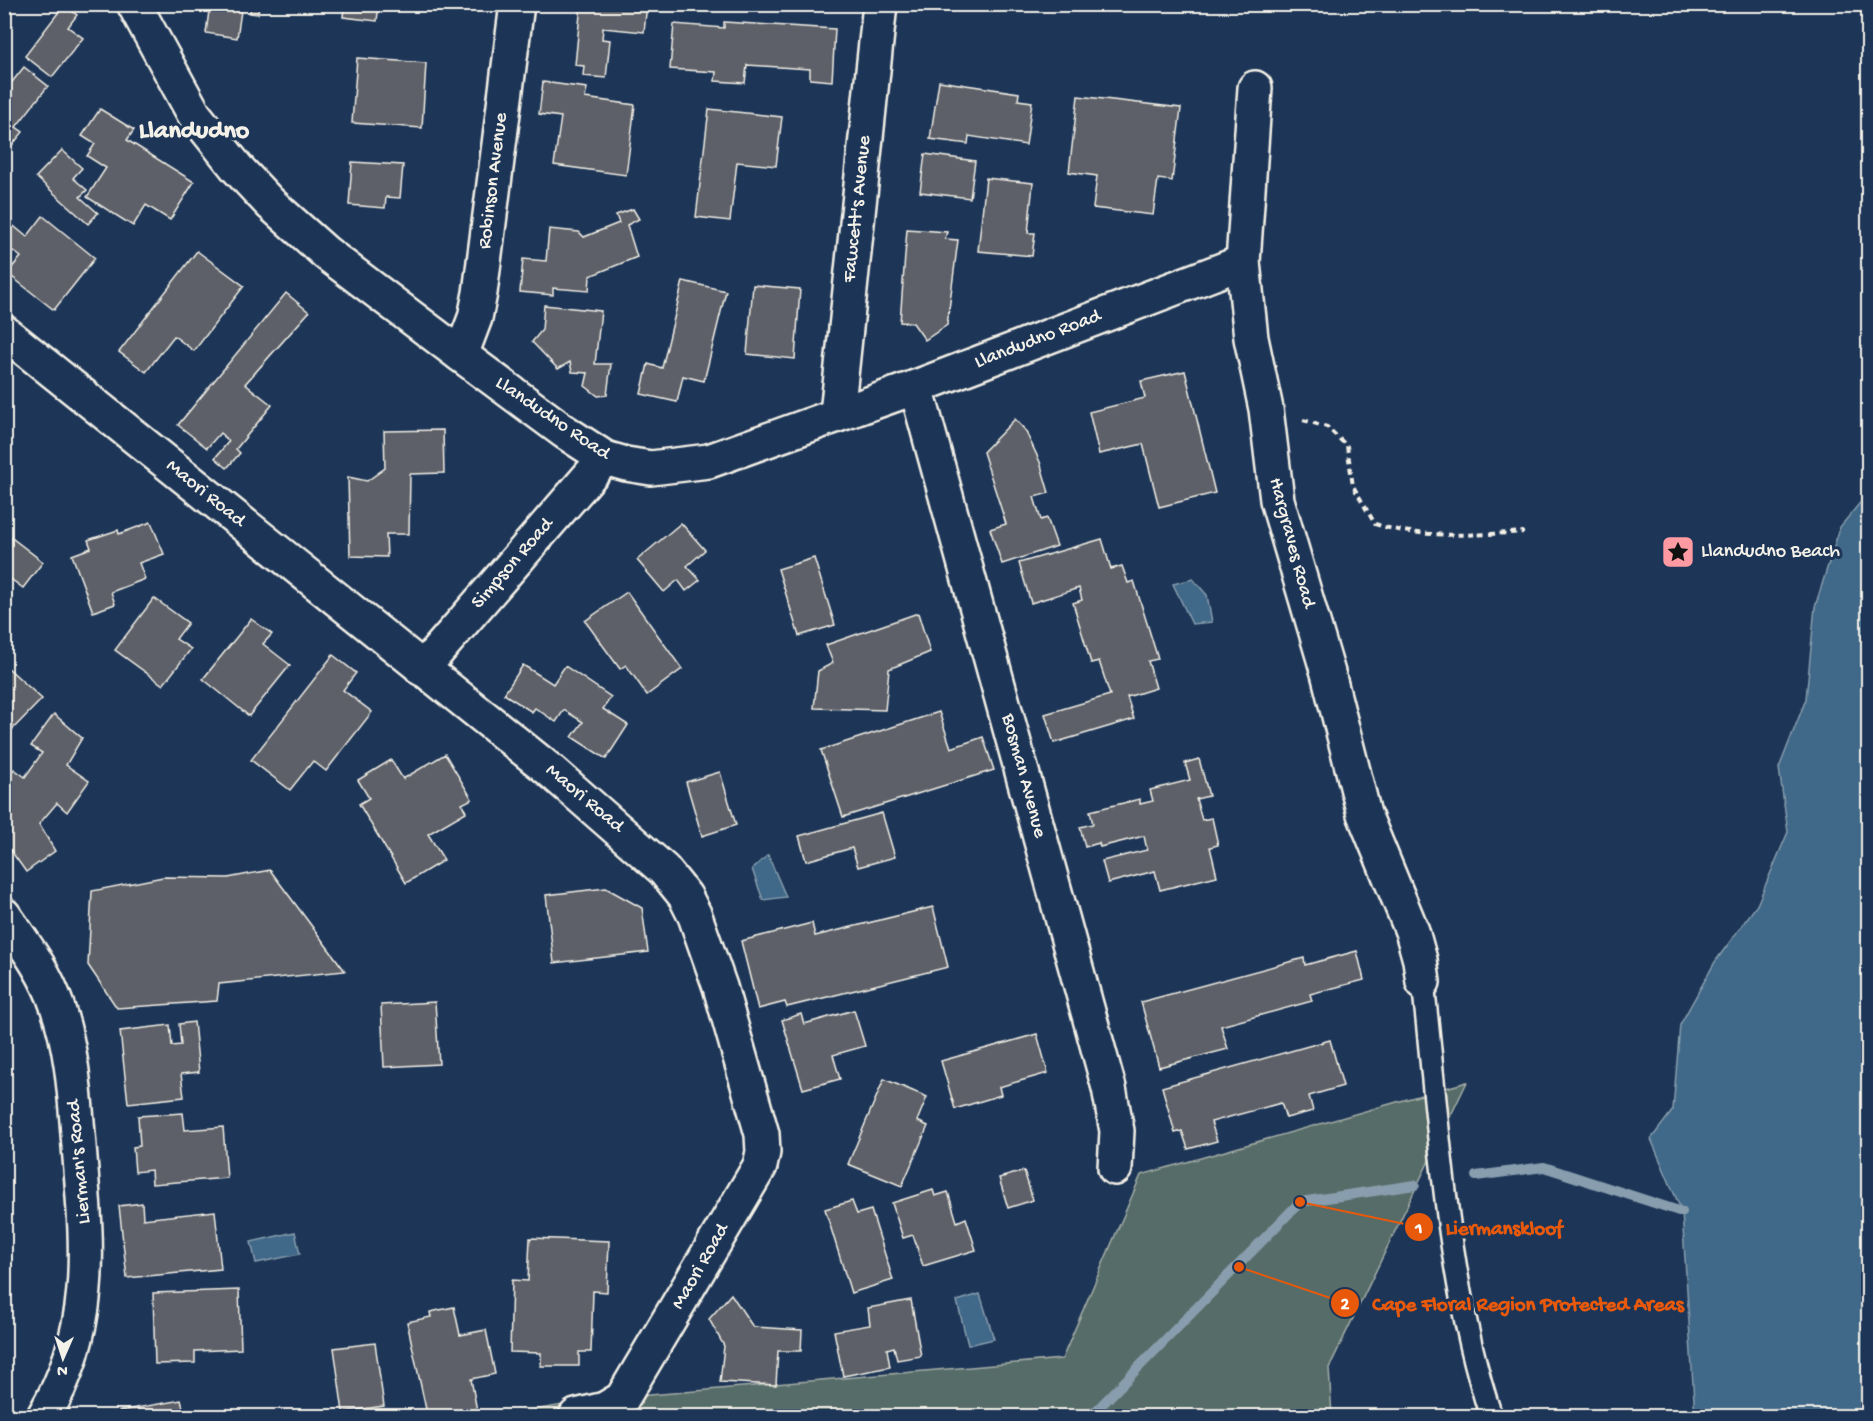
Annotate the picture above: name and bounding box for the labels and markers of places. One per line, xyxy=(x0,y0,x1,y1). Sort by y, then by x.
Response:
place icon: Llandudno Beach xyxy=(1660,534,1696,570)
place label: Llandudno Beach xyxy=(1701,541,1840,564)
callout: Liermanskloof xyxy=(1404,1207,1575,1246)
callout: Cape Floral Region Protected Areas xyxy=(1330,1283,1695,1322)

